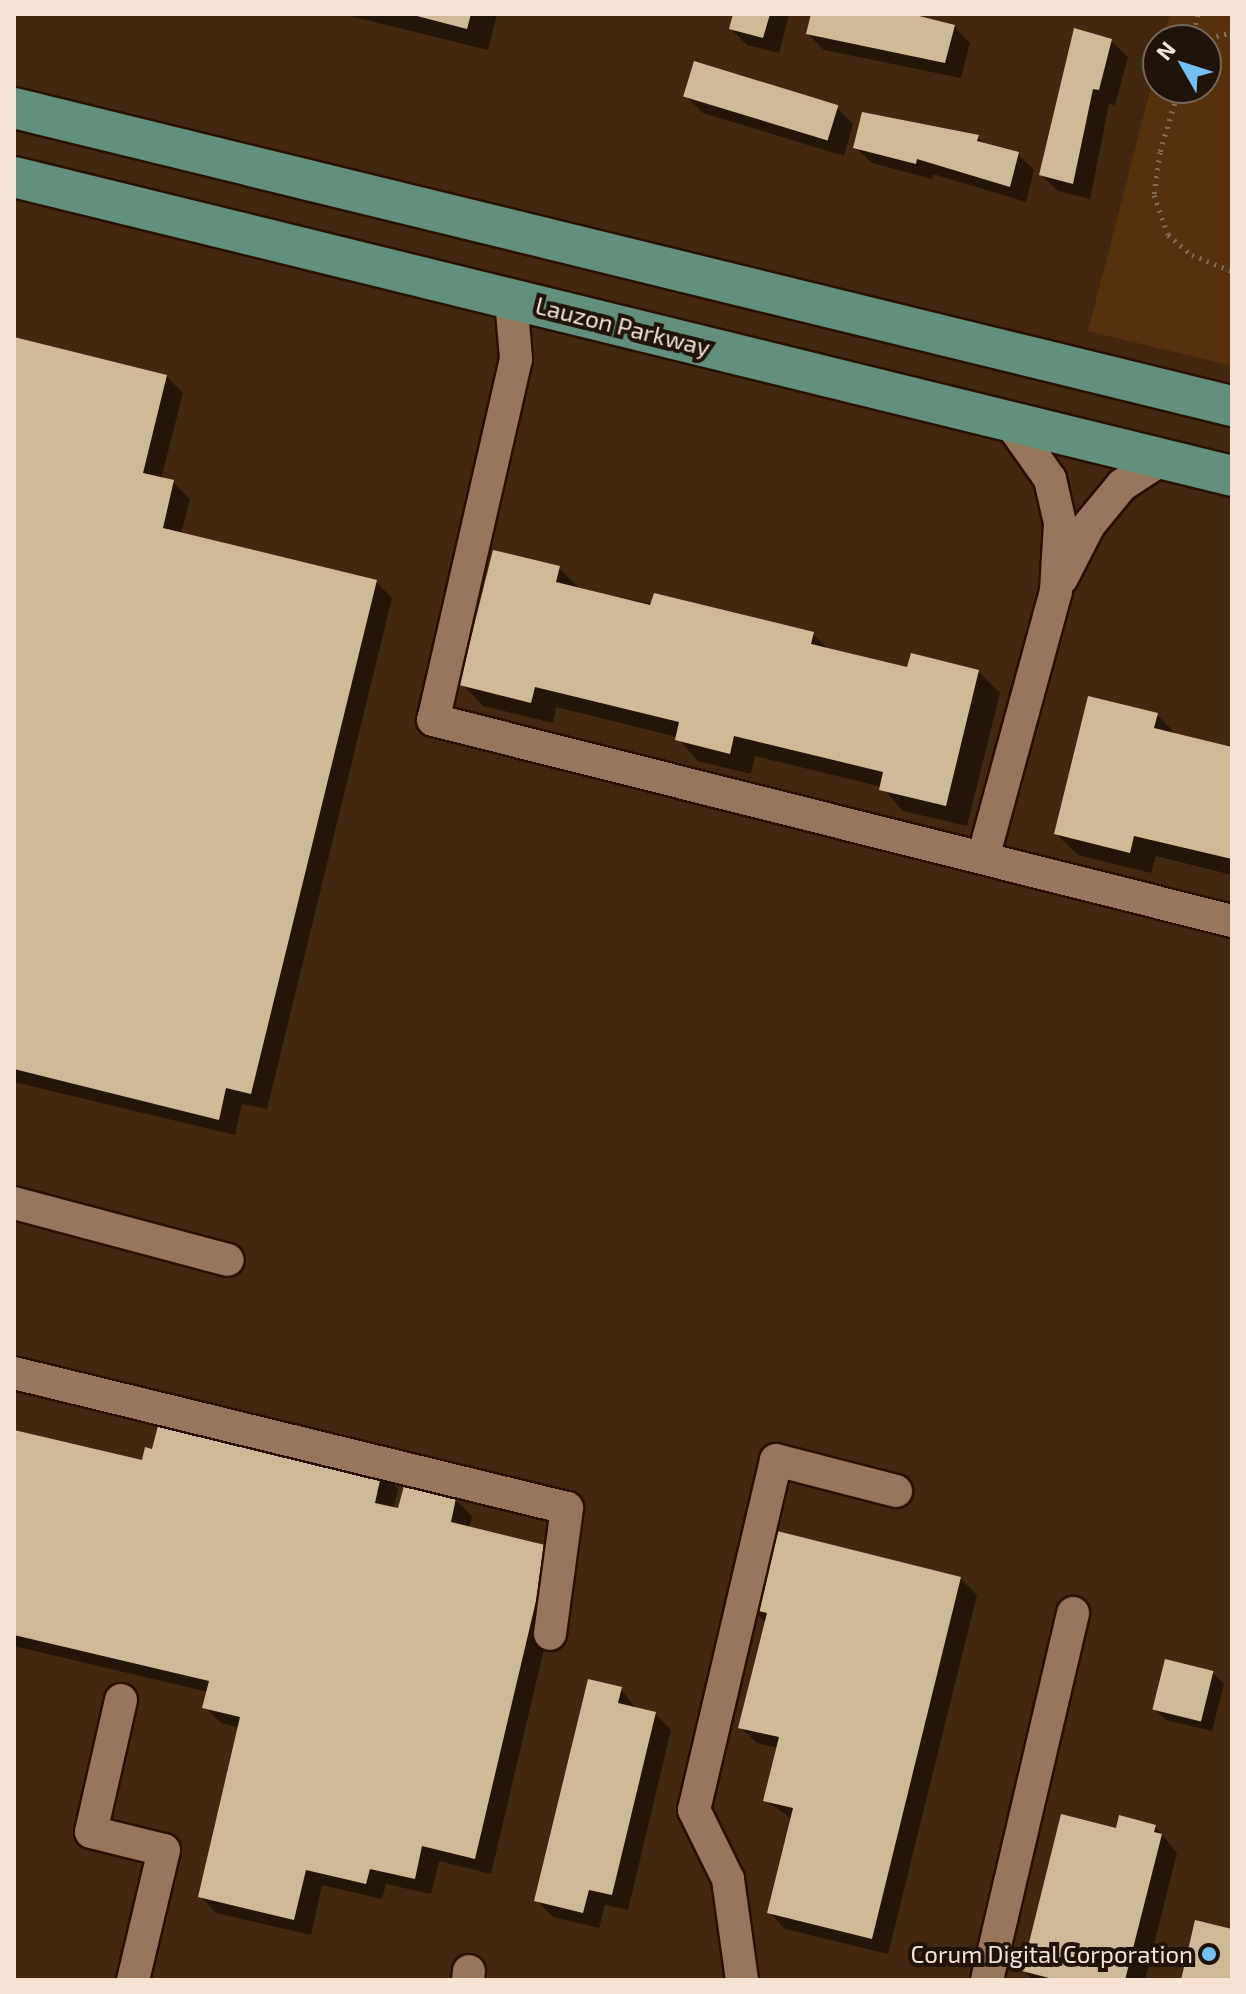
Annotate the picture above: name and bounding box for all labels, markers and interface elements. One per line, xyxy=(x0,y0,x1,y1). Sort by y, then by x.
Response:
north arrow xyxy=(1142,24,1222,104)
text: N xyxy=(1150,36,1180,65)
street label: Lauzon Parkway xyxy=(533,290,713,362)
place label: Corum Digital Corporation xyxy=(910,1940,1193,1968)
marker: Corum Digital Corporation xyxy=(1200,1945,1218,1963)

